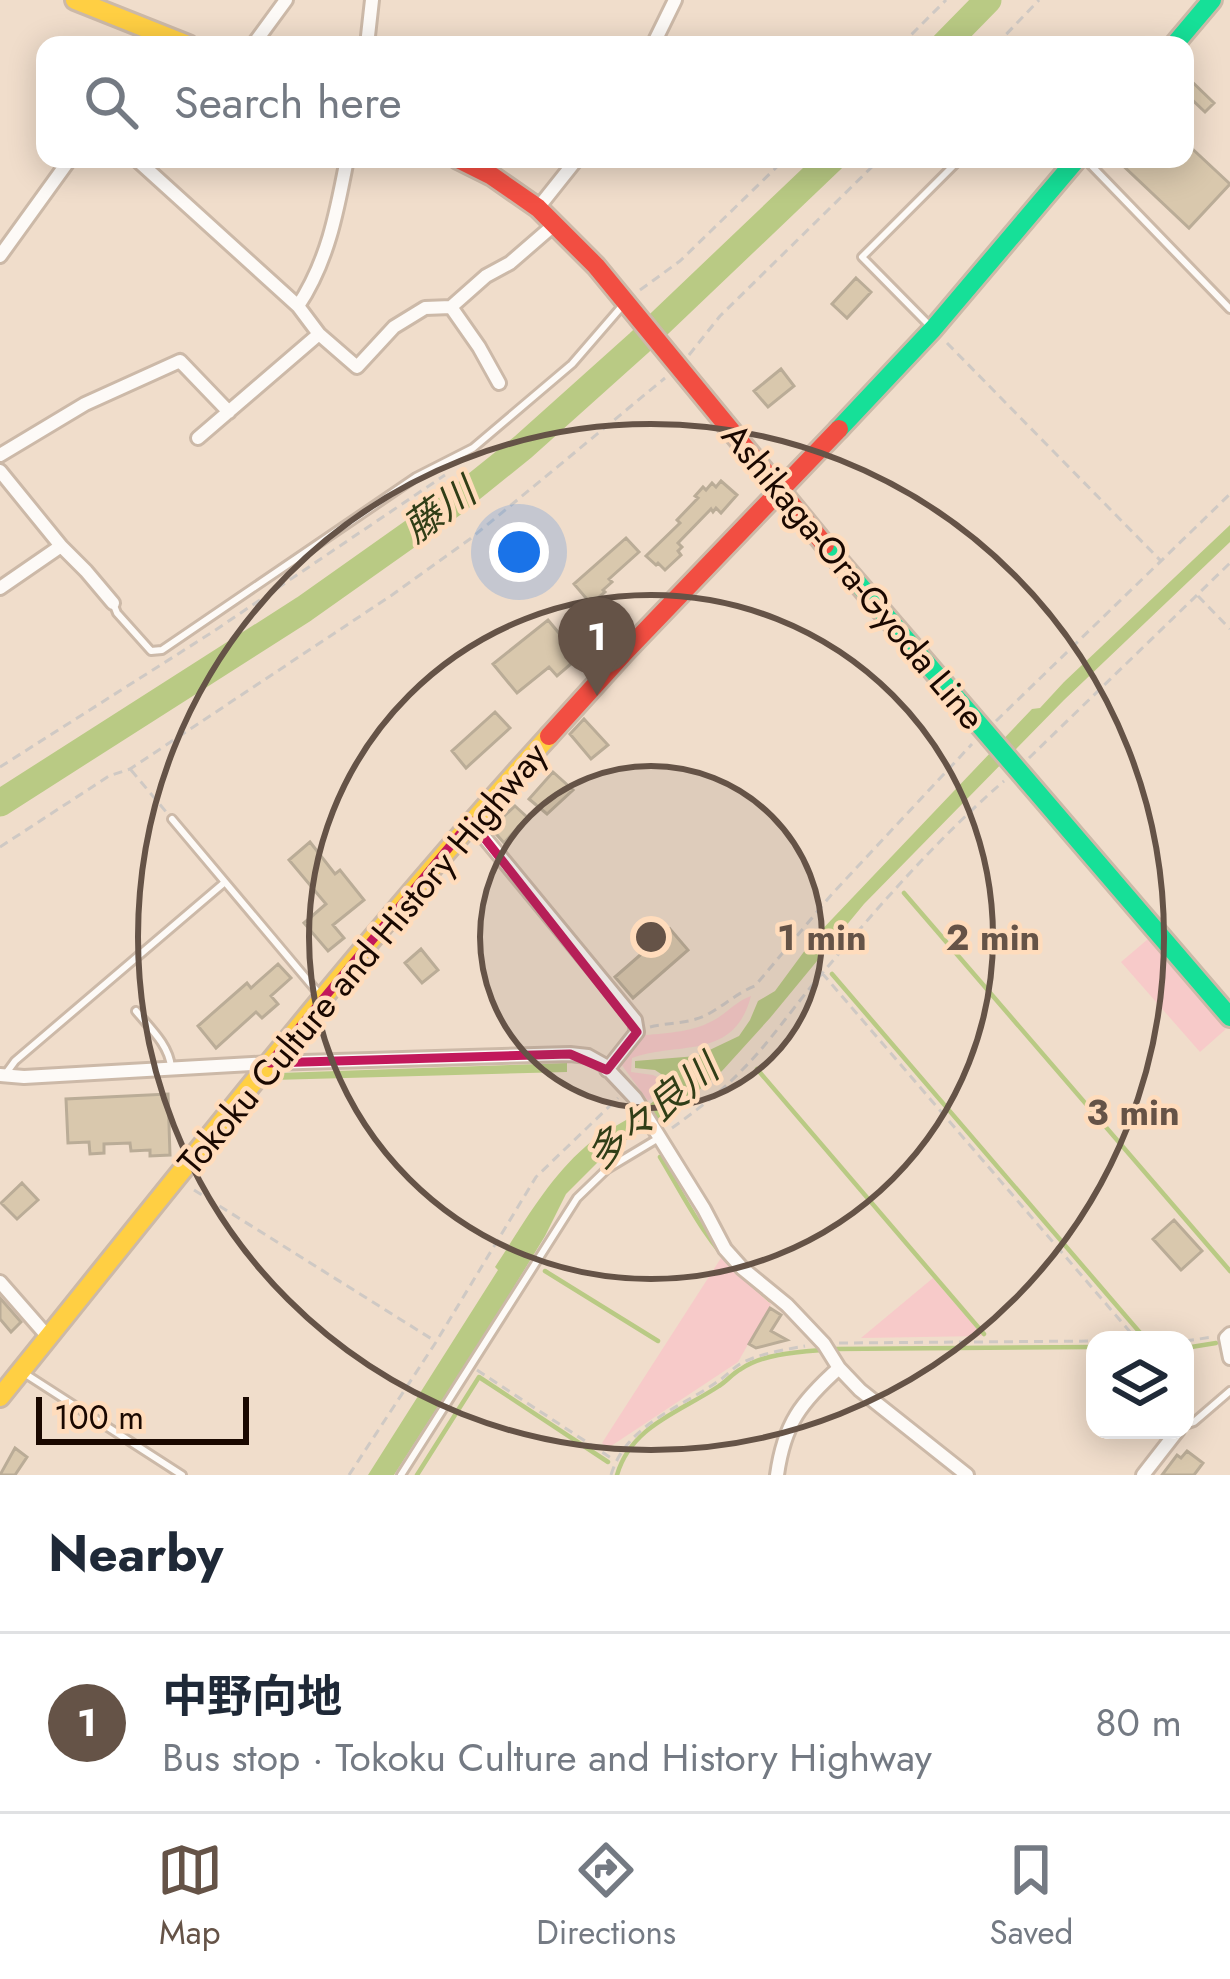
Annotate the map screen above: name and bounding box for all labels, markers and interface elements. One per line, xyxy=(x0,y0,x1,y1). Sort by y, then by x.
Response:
search box xyxy=(36,36,1194,168)
icon: search xyxy=(78,69,144,135)
text: Search here xyxy=(174,70,402,135)
street label: Ashikaga-Ora-Gyoda Line xyxy=(710,412,998,740)
water label: 藤川 xyxy=(391,462,491,556)
your location xyxy=(489,522,549,582)
pin: 1 xyxy=(558,597,636,696)
street label: Tokoku Culture and History Highway xyxy=(165,730,559,1186)
text: 1 min xyxy=(777,911,867,963)
text: 2 min xyxy=(946,911,1040,963)
centre of rings xyxy=(630,916,672,958)
water label: 多々良川 xyxy=(573,1038,734,1183)
text: 3 min xyxy=(1086,1086,1180,1138)
map controls xyxy=(1086,1331,1194,1439)
button: layers xyxy=(1086,1331,1194,1439)
scale bar xyxy=(36,1391,249,1444)
text: 100 m xyxy=(54,1394,144,1441)
text: Nearby xyxy=(48,1516,223,1590)
text: 中野向地 xyxy=(162,1664,342,1729)
text: 1 xyxy=(77,1694,97,1751)
text: 80 m xyxy=(1095,1694,1182,1751)
text: Bus stop · Tokoku Culture and History Highway xyxy=(162,1729,932,1786)
tab: Map xyxy=(157,1837,223,1956)
tab: Directions xyxy=(536,1837,676,1956)
tab: Saved xyxy=(990,1837,1073,1956)

